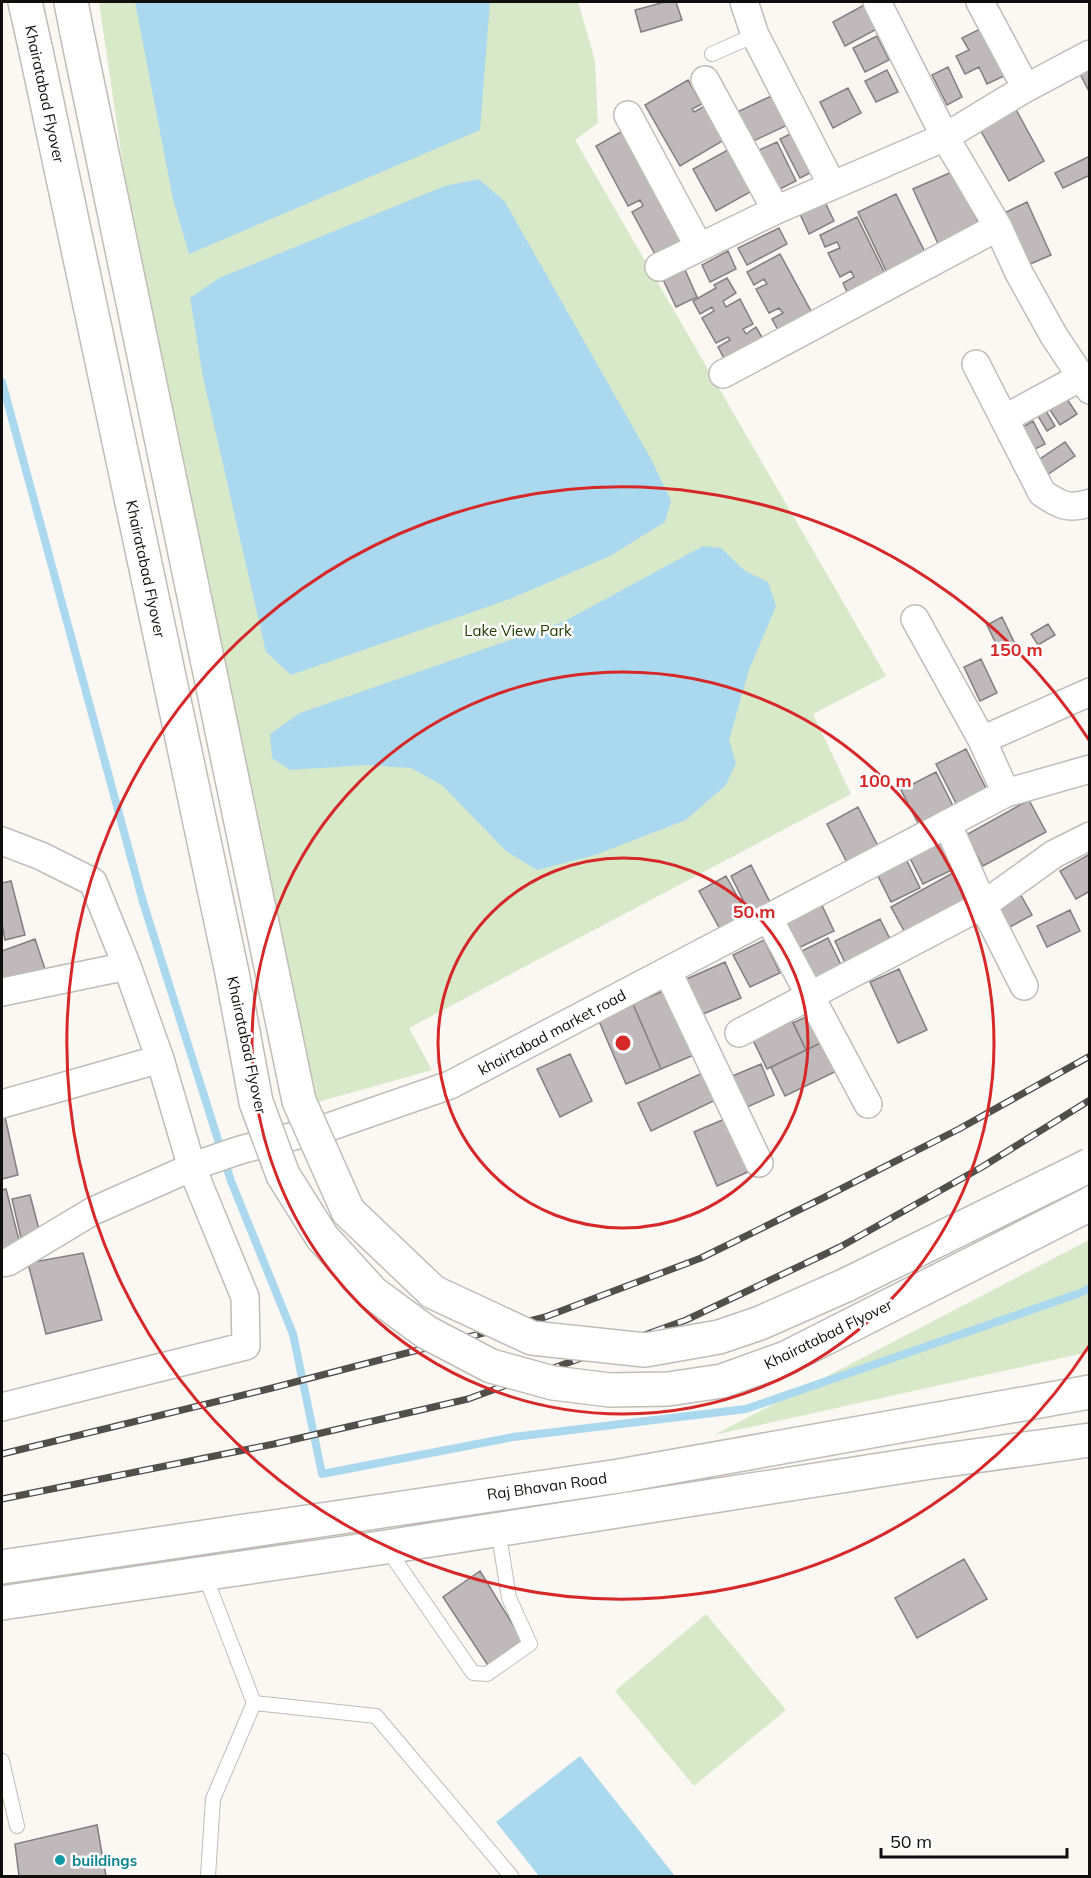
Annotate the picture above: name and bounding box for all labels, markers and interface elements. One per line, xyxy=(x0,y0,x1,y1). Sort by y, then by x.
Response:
street label: Khairatabad Flyover xyxy=(21,23,69,165)
street label: Khairatabad Flyover xyxy=(122,498,170,640)
park label: Lake View Park xyxy=(464,621,572,640)
text: 150 m xyxy=(989,638,1043,661)
text: 100 m xyxy=(858,769,912,792)
text: 50 m xyxy=(733,900,775,923)
street label: Khairatabad Flyover xyxy=(223,974,271,1116)
street label: khairtabad market road xyxy=(475,985,629,1079)
centre of rings xyxy=(613,1033,633,1053)
street label: Khairatabad Flyover xyxy=(761,1294,896,1373)
street label: Raj Bhavan Road xyxy=(486,1468,608,1504)
scale bar xyxy=(881,1821,1067,1859)
text: 50 m xyxy=(890,1830,932,1853)
place label: buildings xyxy=(72,1851,137,1870)
marker: buildings xyxy=(53,1853,67,1867)

